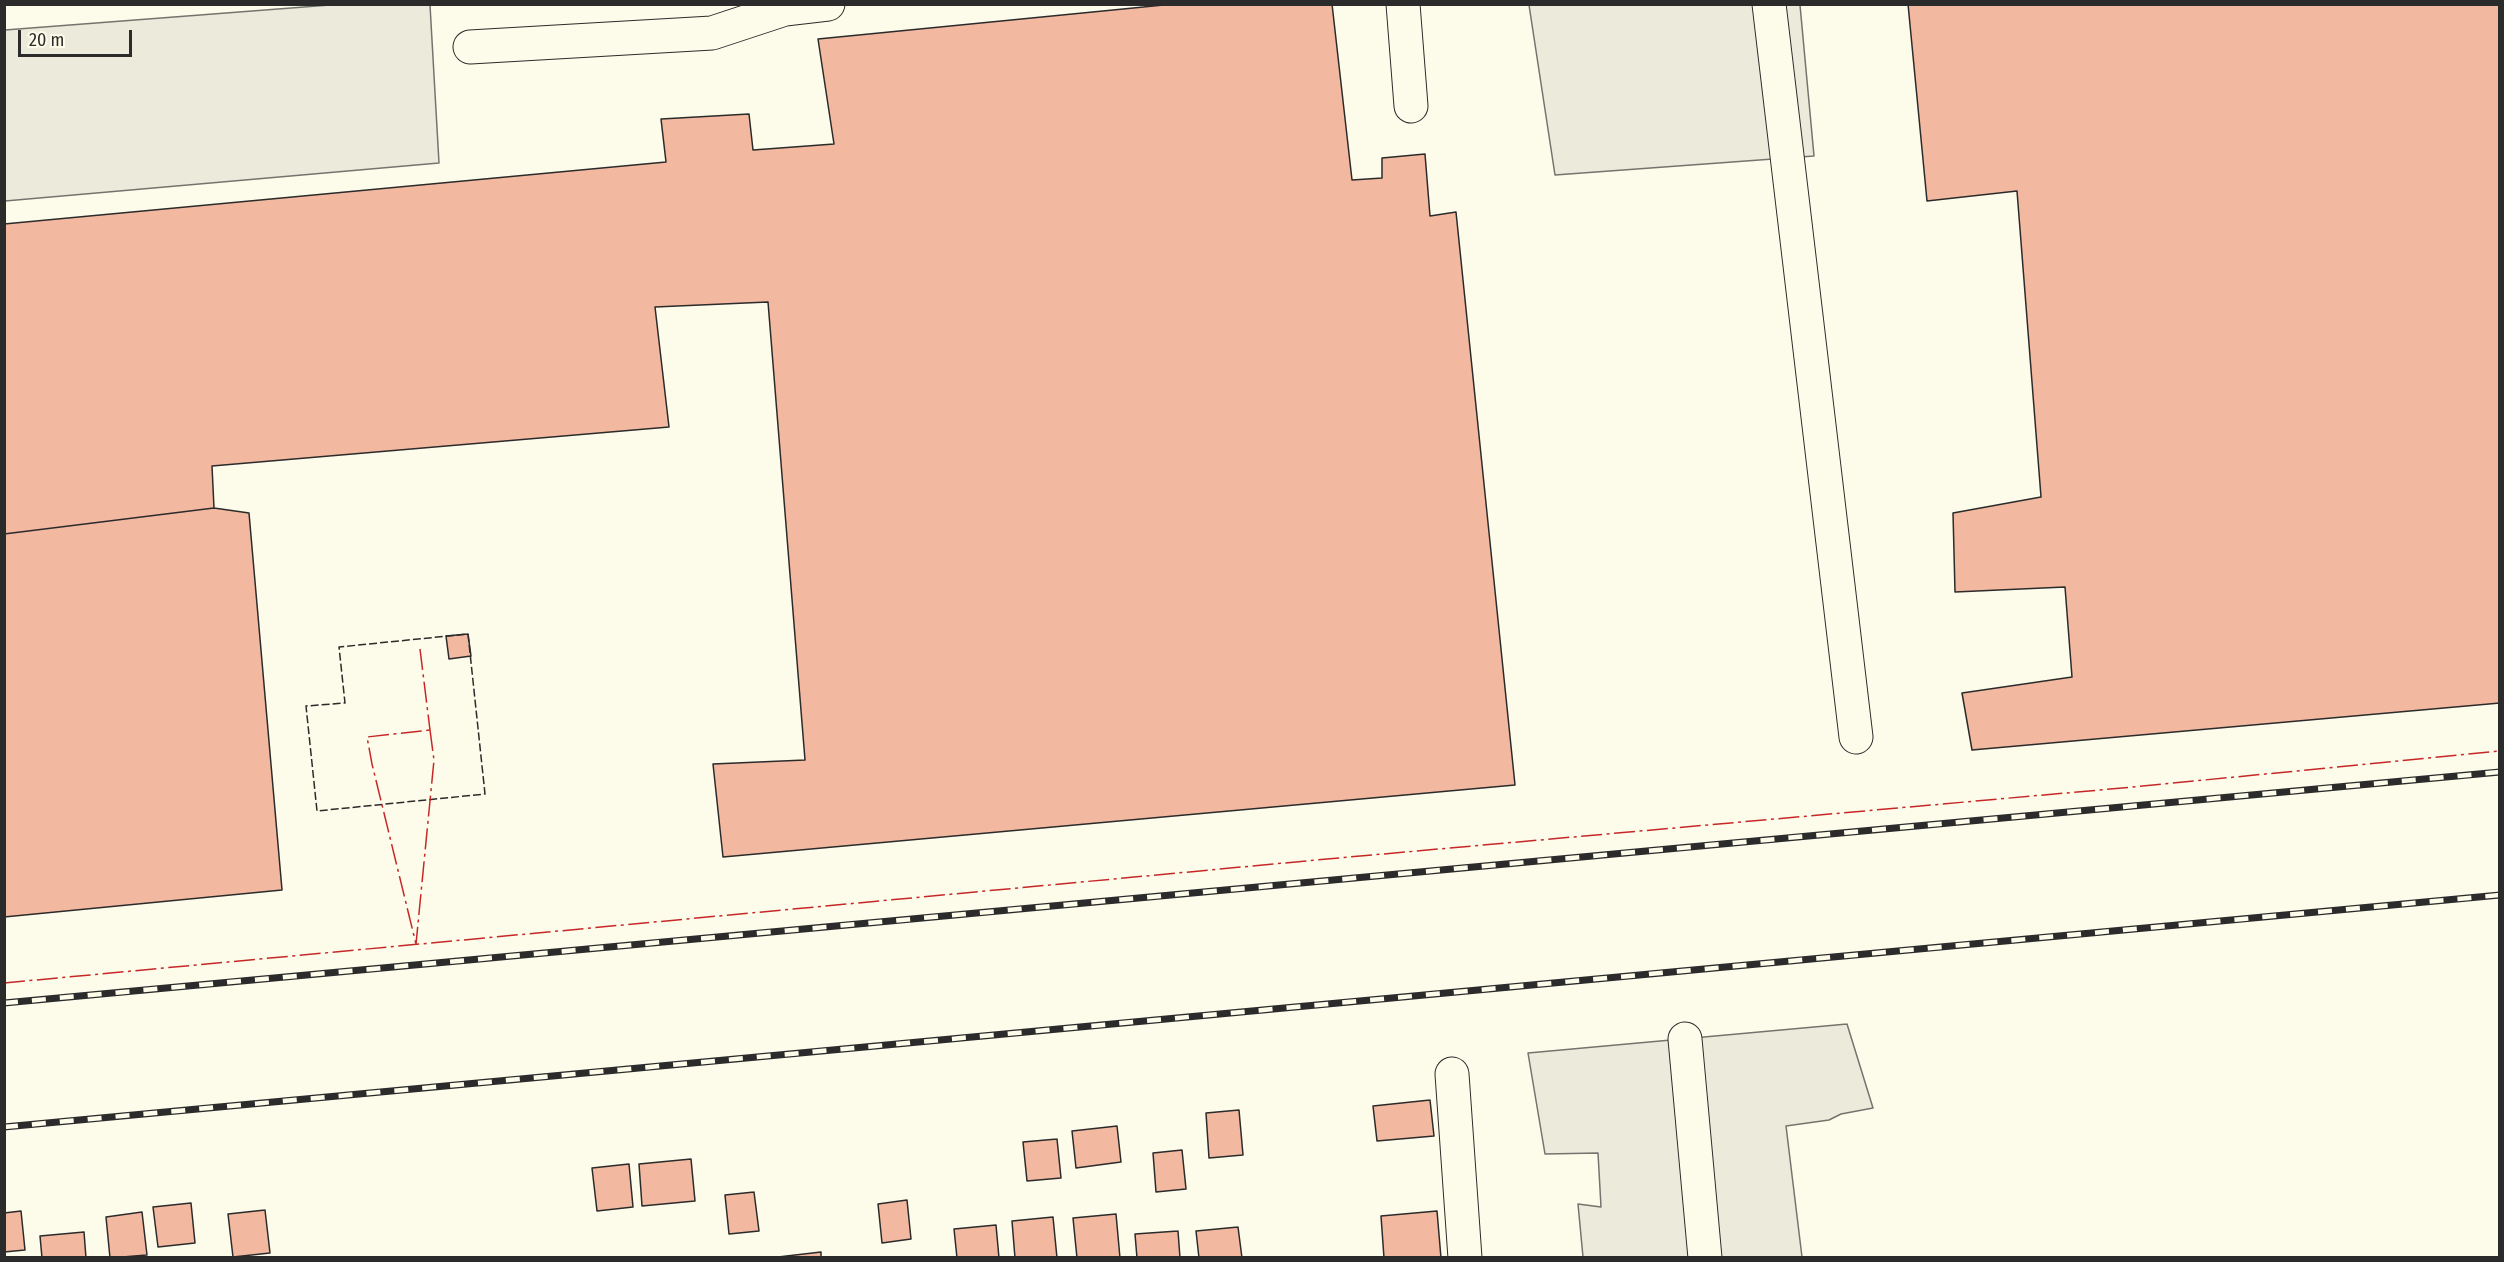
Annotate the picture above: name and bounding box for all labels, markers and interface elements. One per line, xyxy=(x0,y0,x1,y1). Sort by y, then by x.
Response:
scale bar xyxy=(21,18,135,56)
text: 20 m xyxy=(29,29,64,51)

